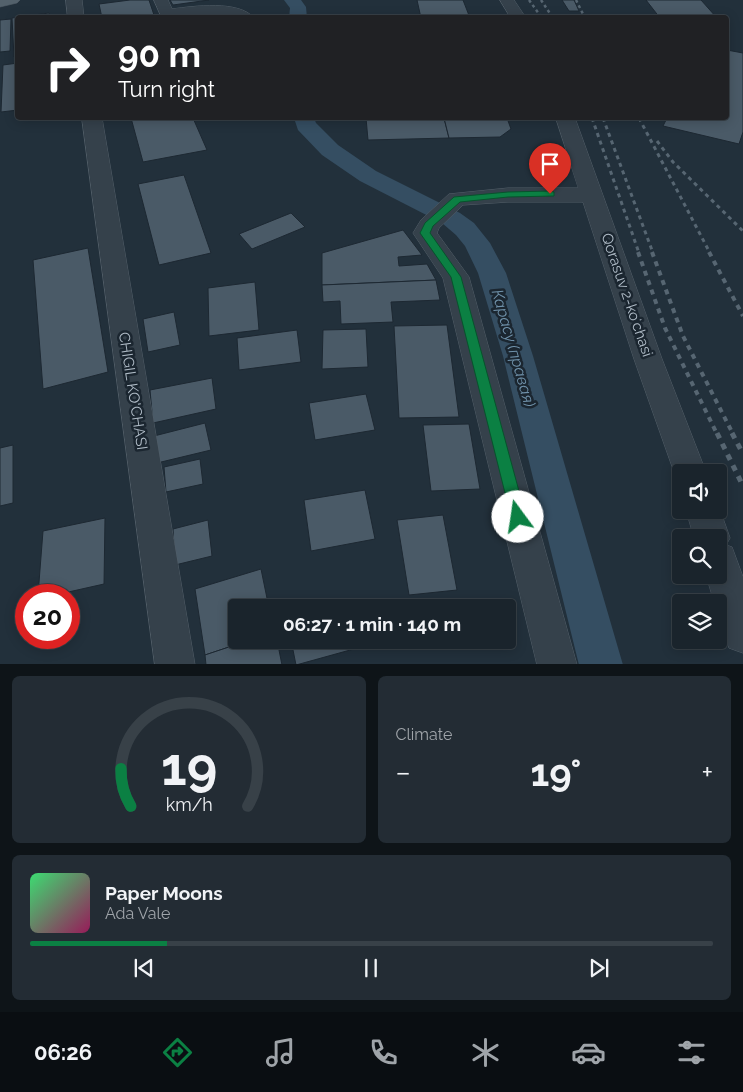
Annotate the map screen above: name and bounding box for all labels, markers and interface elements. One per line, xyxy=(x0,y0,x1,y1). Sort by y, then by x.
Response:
text: 90 m xyxy=(118,34,201,75)
icon: right xyxy=(35,35,100,100)
text: Turn right xyxy=(118,76,215,102)
pin xyxy=(529,143,571,194)
icon: arrive xyxy=(536,150,564,178)
street label: Qorasuv 2-koʻchasi xyxy=(597,231,657,359)
water label: Карасу (правая) xyxy=(488,287,539,409)
street label: CHIGIL KO'CHASI xyxy=(115,331,151,451)
map controls xyxy=(672,464,727,649)
button: sound xyxy=(672,464,727,519)
position arrow xyxy=(491,490,543,542)
button: search xyxy=(672,529,727,584)
speed limit sign: 20 xyxy=(15,584,80,649)
button: layers xyxy=(672,594,727,649)
text: 06:27 · 1 min · 140 m xyxy=(283,613,461,635)
text: Climate xyxy=(396,725,452,744)
text: 19 xyxy=(161,736,217,797)
text: 19° xyxy=(531,750,581,795)
text: − xyxy=(396,756,411,789)
text: + xyxy=(701,756,713,789)
text: km/h xyxy=(165,794,212,815)
text: Paper Moons xyxy=(105,882,223,904)
text: Ada Vale xyxy=(105,904,170,923)
icon: previous xyxy=(130,954,158,982)
icon: pause xyxy=(357,954,385,982)
icon: next xyxy=(585,954,613,982)
icon: directions xyxy=(160,1035,195,1070)
icon: music xyxy=(263,1035,298,1070)
icon: phone xyxy=(366,1035,401,1070)
icon: climate xyxy=(468,1035,503,1070)
icon: car xyxy=(571,1035,606,1070)
icon: filters xyxy=(674,1035,709,1070)
text: 06:26 xyxy=(34,1039,92,1065)

